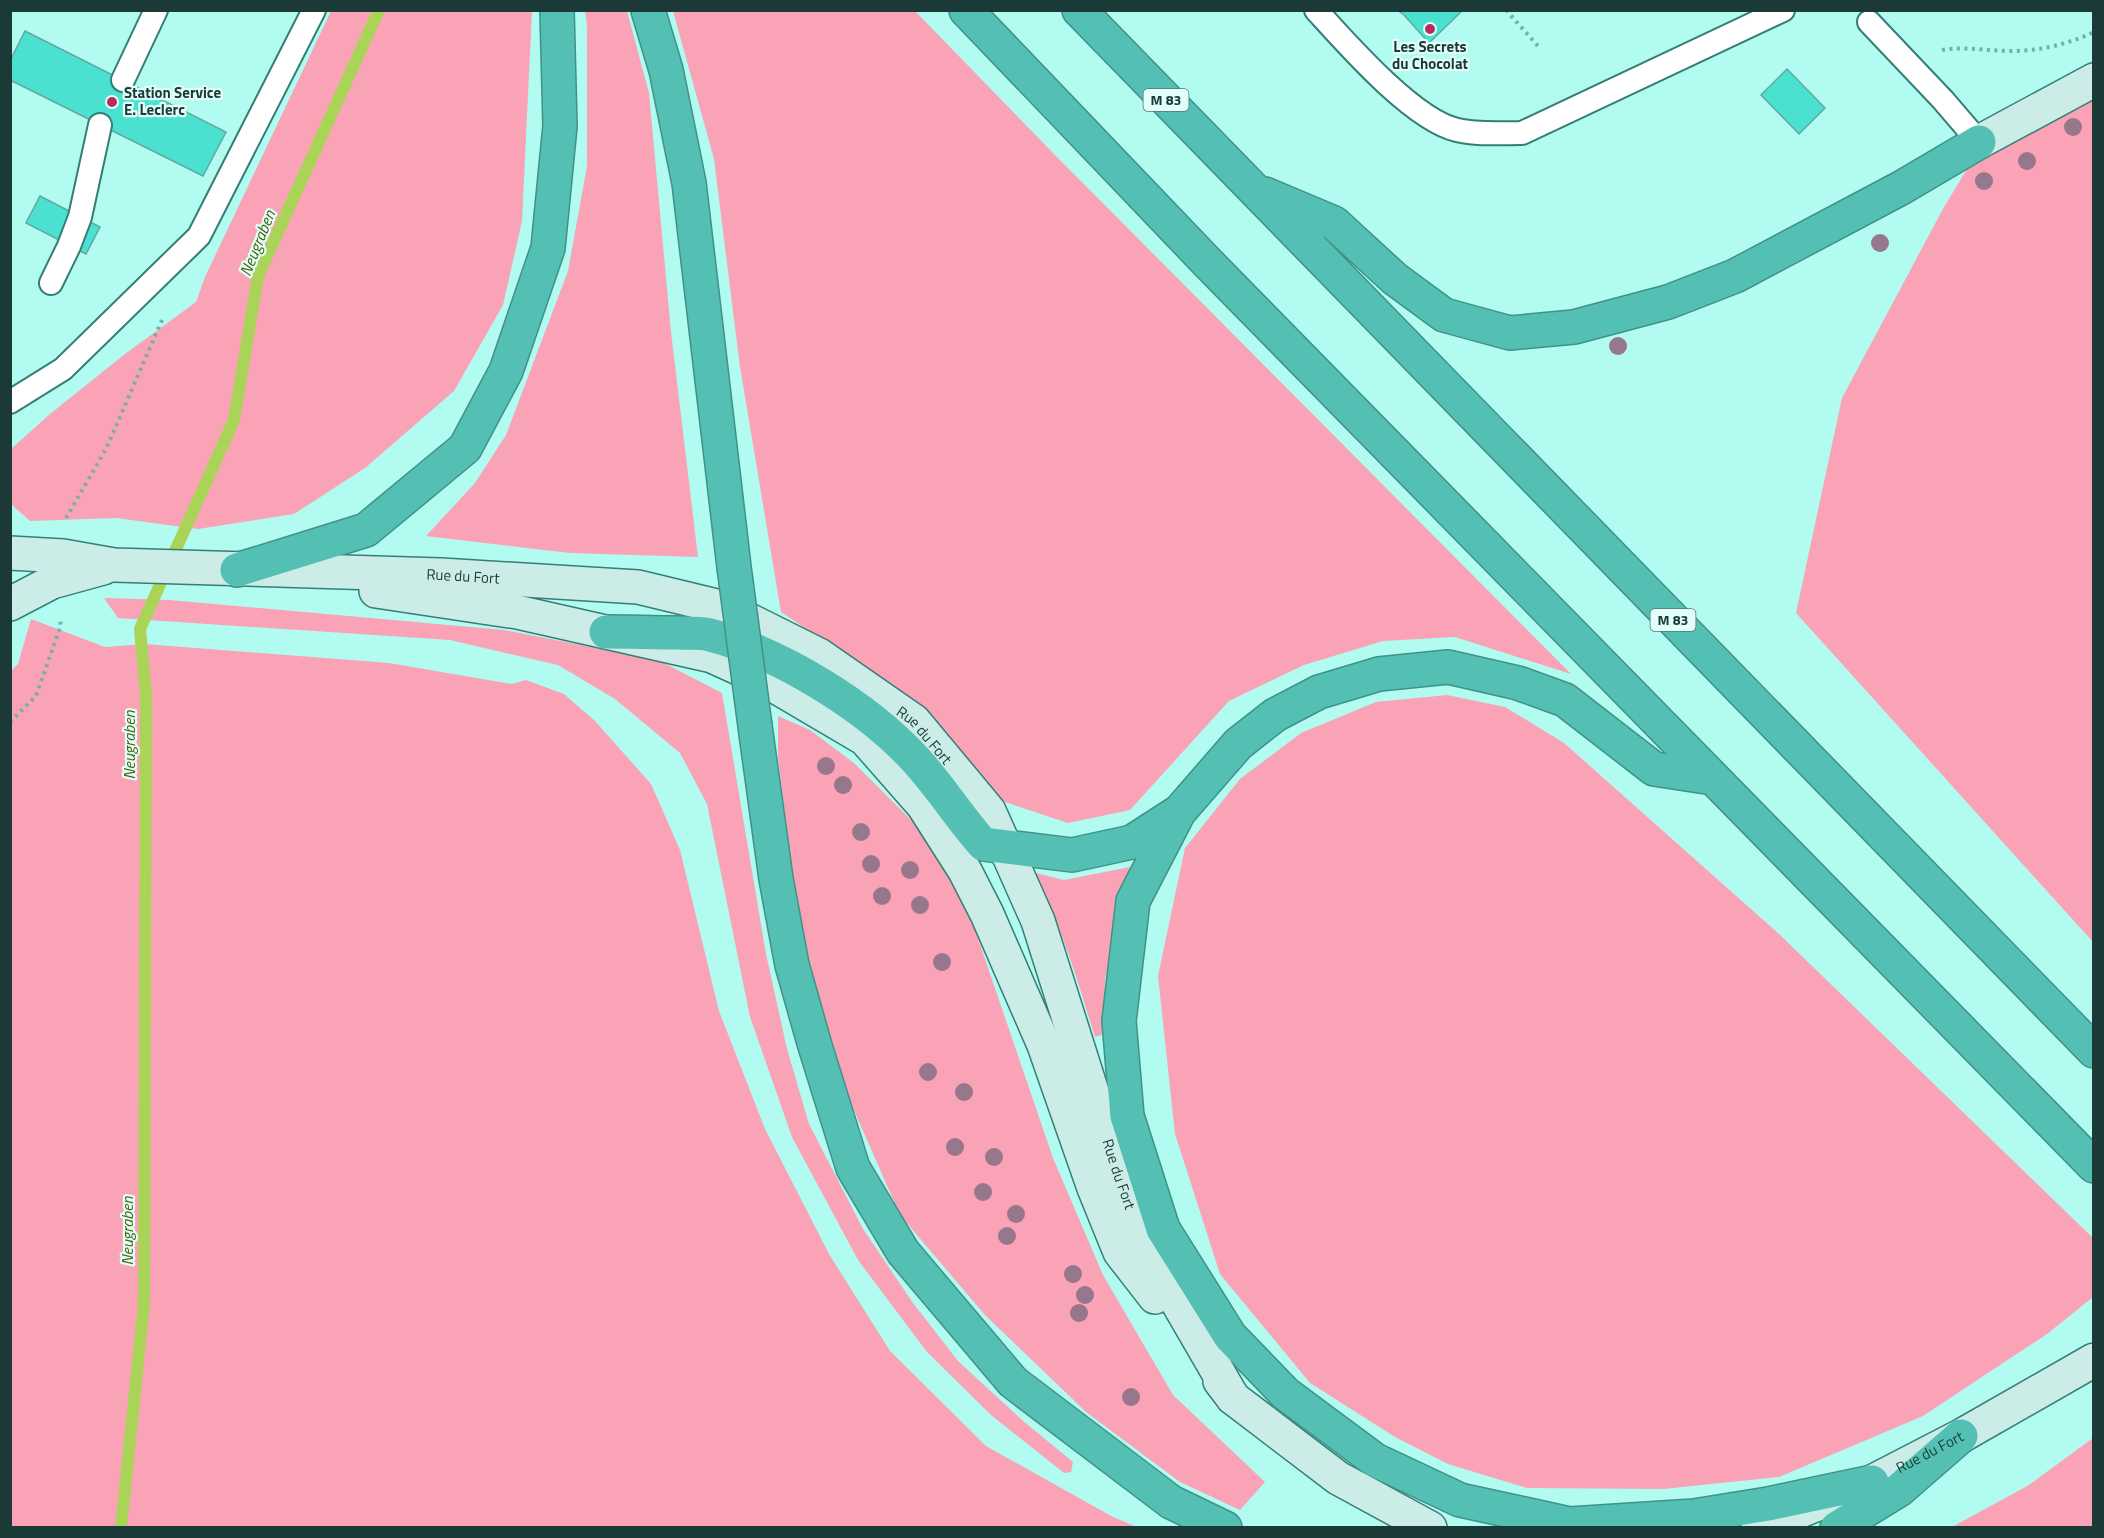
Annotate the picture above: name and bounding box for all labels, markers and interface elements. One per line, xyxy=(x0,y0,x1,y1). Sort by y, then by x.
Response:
marker: Les Secrets du Chocolat xyxy=(1423,22,1437,36)
place label: Les Secrets du Chocolat xyxy=(1392,35,1469,75)
place label: Station Service E. Leclerc xyxy=(124,81,221,121)
road number: M 83 xyxy=(1144,89,1188,111)
marker: Station Service E. Leclerc xyxy=(105,95,119,109)
water label: Neugraben xyxy=(233,206,281,280)
street label: Rue du Fort xyxy=(426,563,501,590)
road number: M 83 xyxy=(1650,609,1696,631)
street label: Rue du Fort xyxy=(892,700,958,770)
water label: Neugraben xyxy=(117,709,141,780)
street label: Rue du Fort xyxy=(1097,1136,1142,1213)
water label: Neugraben xyxy=(115,1195,139,1266)
street label: Rue du Fort xyxy=(1892,1424,1968,1479)

